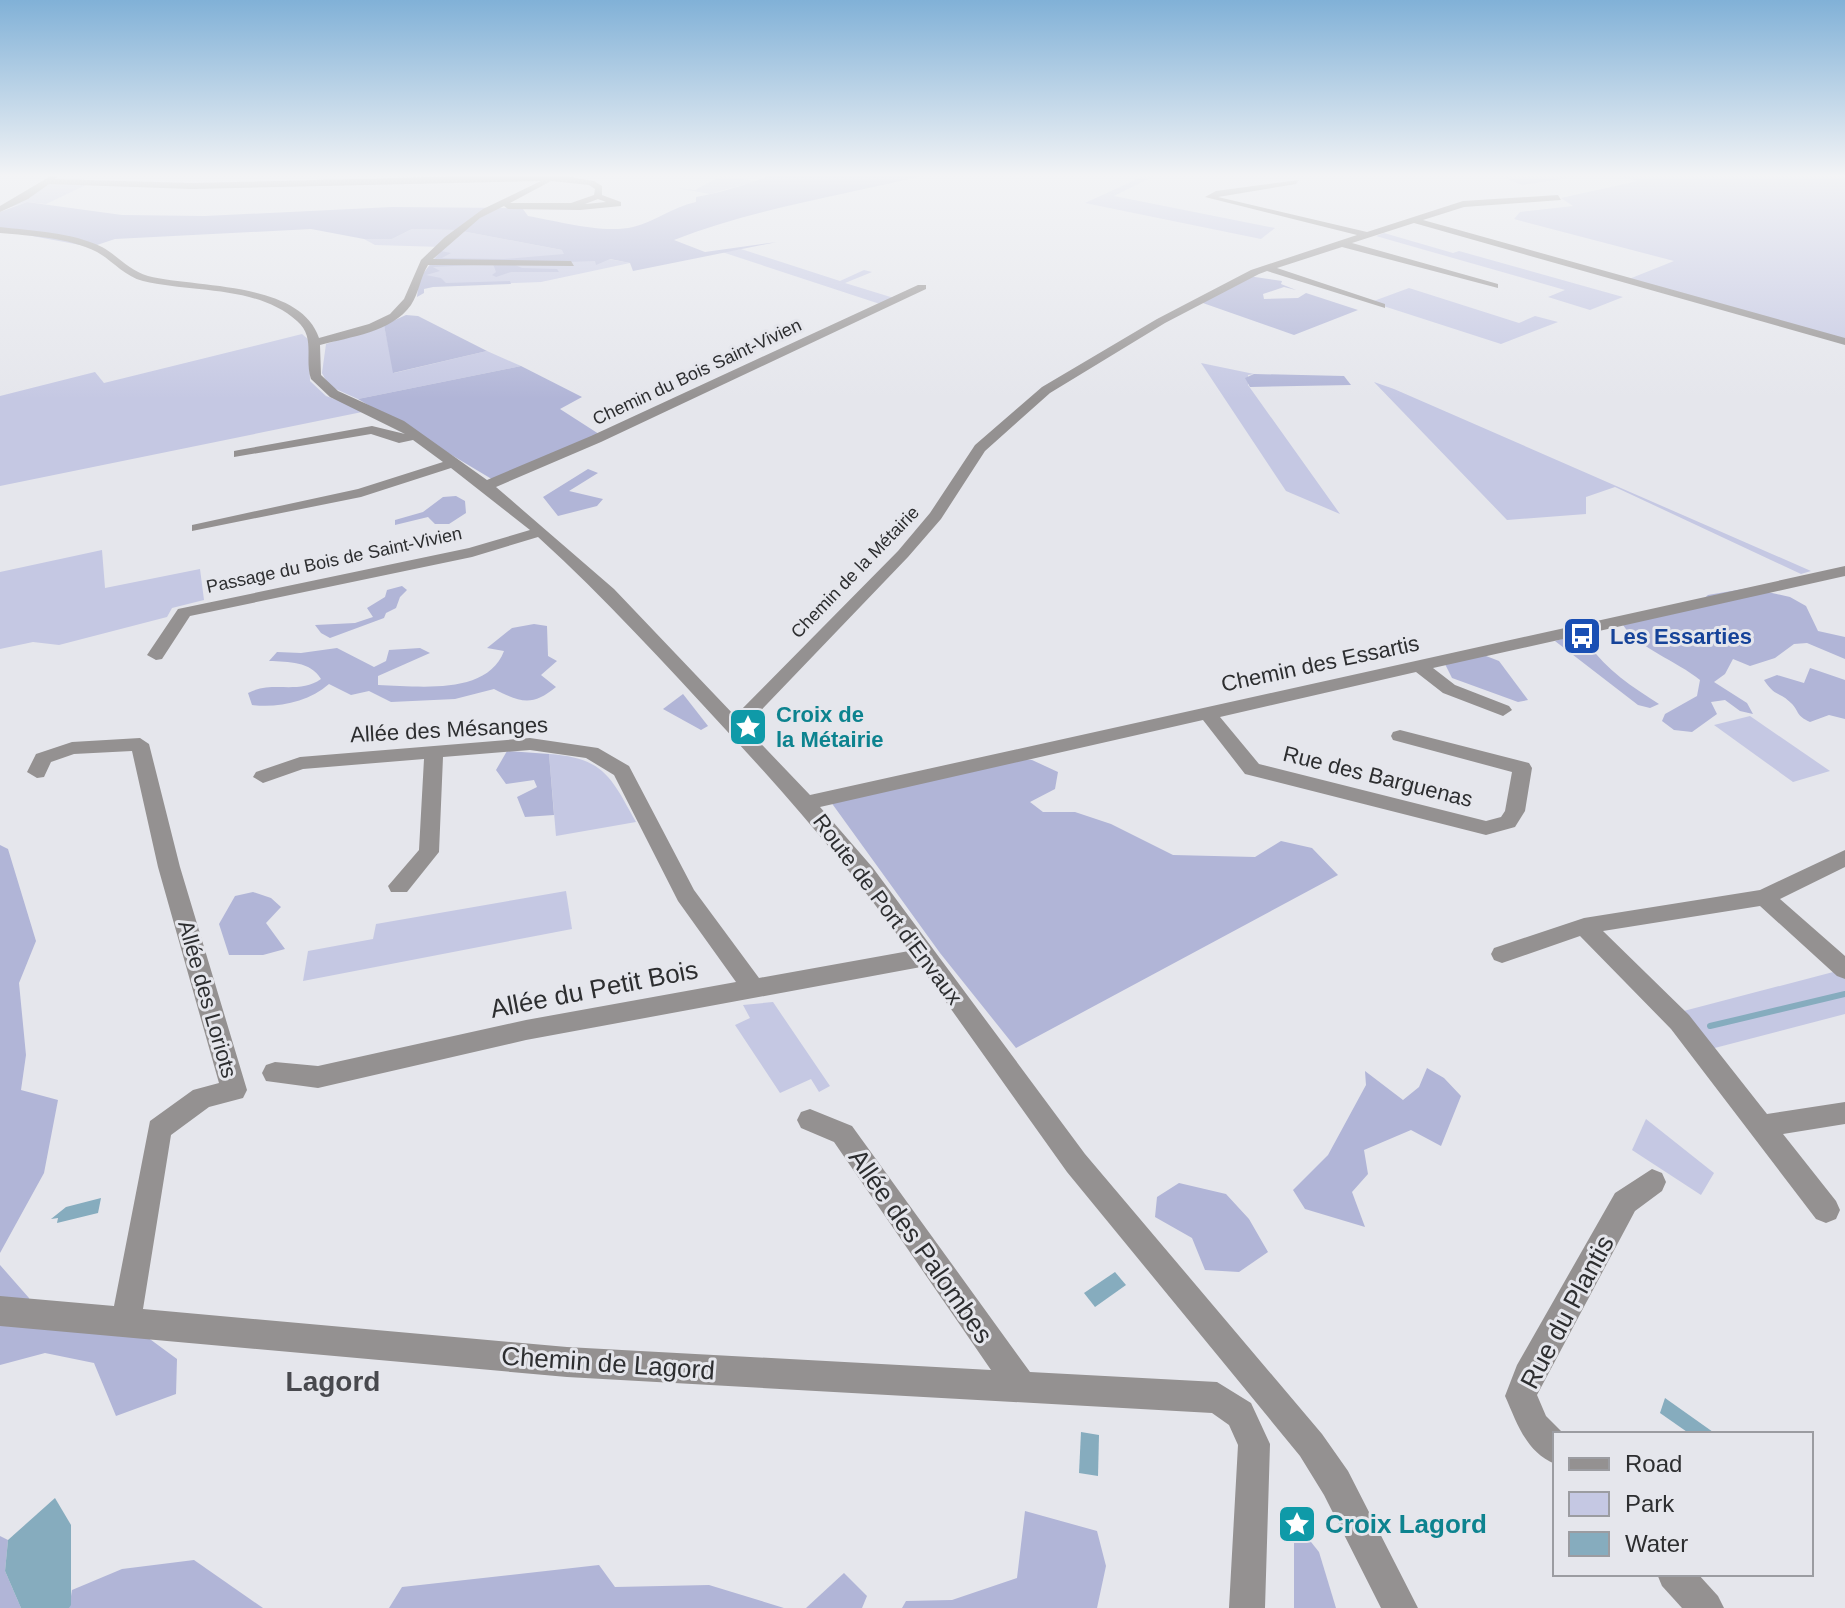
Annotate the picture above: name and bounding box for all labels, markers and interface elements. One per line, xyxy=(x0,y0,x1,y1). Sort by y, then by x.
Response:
street label: Chemin du Bois Saint-Vivien xyxy=(590,315,804,429)
street label: Chemin de la Métairie xyxy=(787,502,923,642)
street label: Passage du Bois de Saint-Vivien xyxy=(204,523,464,597)
bus stop icon: Les Essarties xyxy=(1561,615,1603,657)
place label: Les Essarties xyxy=(1610,624,1752,649)
street label: Chemin des Essartis xyxy=(1219,630,1421,697)
place label: Croix de la Métairie xyxy=(776,702,884,752)
place icon: Croix de la Métairie xyxy=(727,706,769,748)
street label: Allée des Mésanges xyxy=(349,712,549,747)
street label: Rue des Barguenas xyxy=(1281,741,1475,812)
street label: Route de Port d'Envaux xyxy=(808,809,967,1009)
street label: Allée des Loriots xyxy=(173,918,242,1081)
street label: Allée du Petit Bois xyxy=(488,954,700,1024)
street label: Allée des Palombes xyxy=(843,1143,999,1349)
street label: Rue du Plantis xyxy=(1514,1230,1620,1394)
street label: Chemin de Lagord xyxy=(500,1341,716,1385)
district label: Lagord xyxy=(286,1366,380,1397)
legend xyxy=(1553,1432,1813,1576)
text: Road xyxy=(1625,1450,1682,1477)
text: Park xyxy=(1625,1490,1675,1517)
place icon: Croix Lagord xyxy=(1276,1503,1318,1545)
place label: Croix Lagord xyxy=(1325,1509,1487,1539)
text: Water xyxy=(1625,1530,1688,1557)

